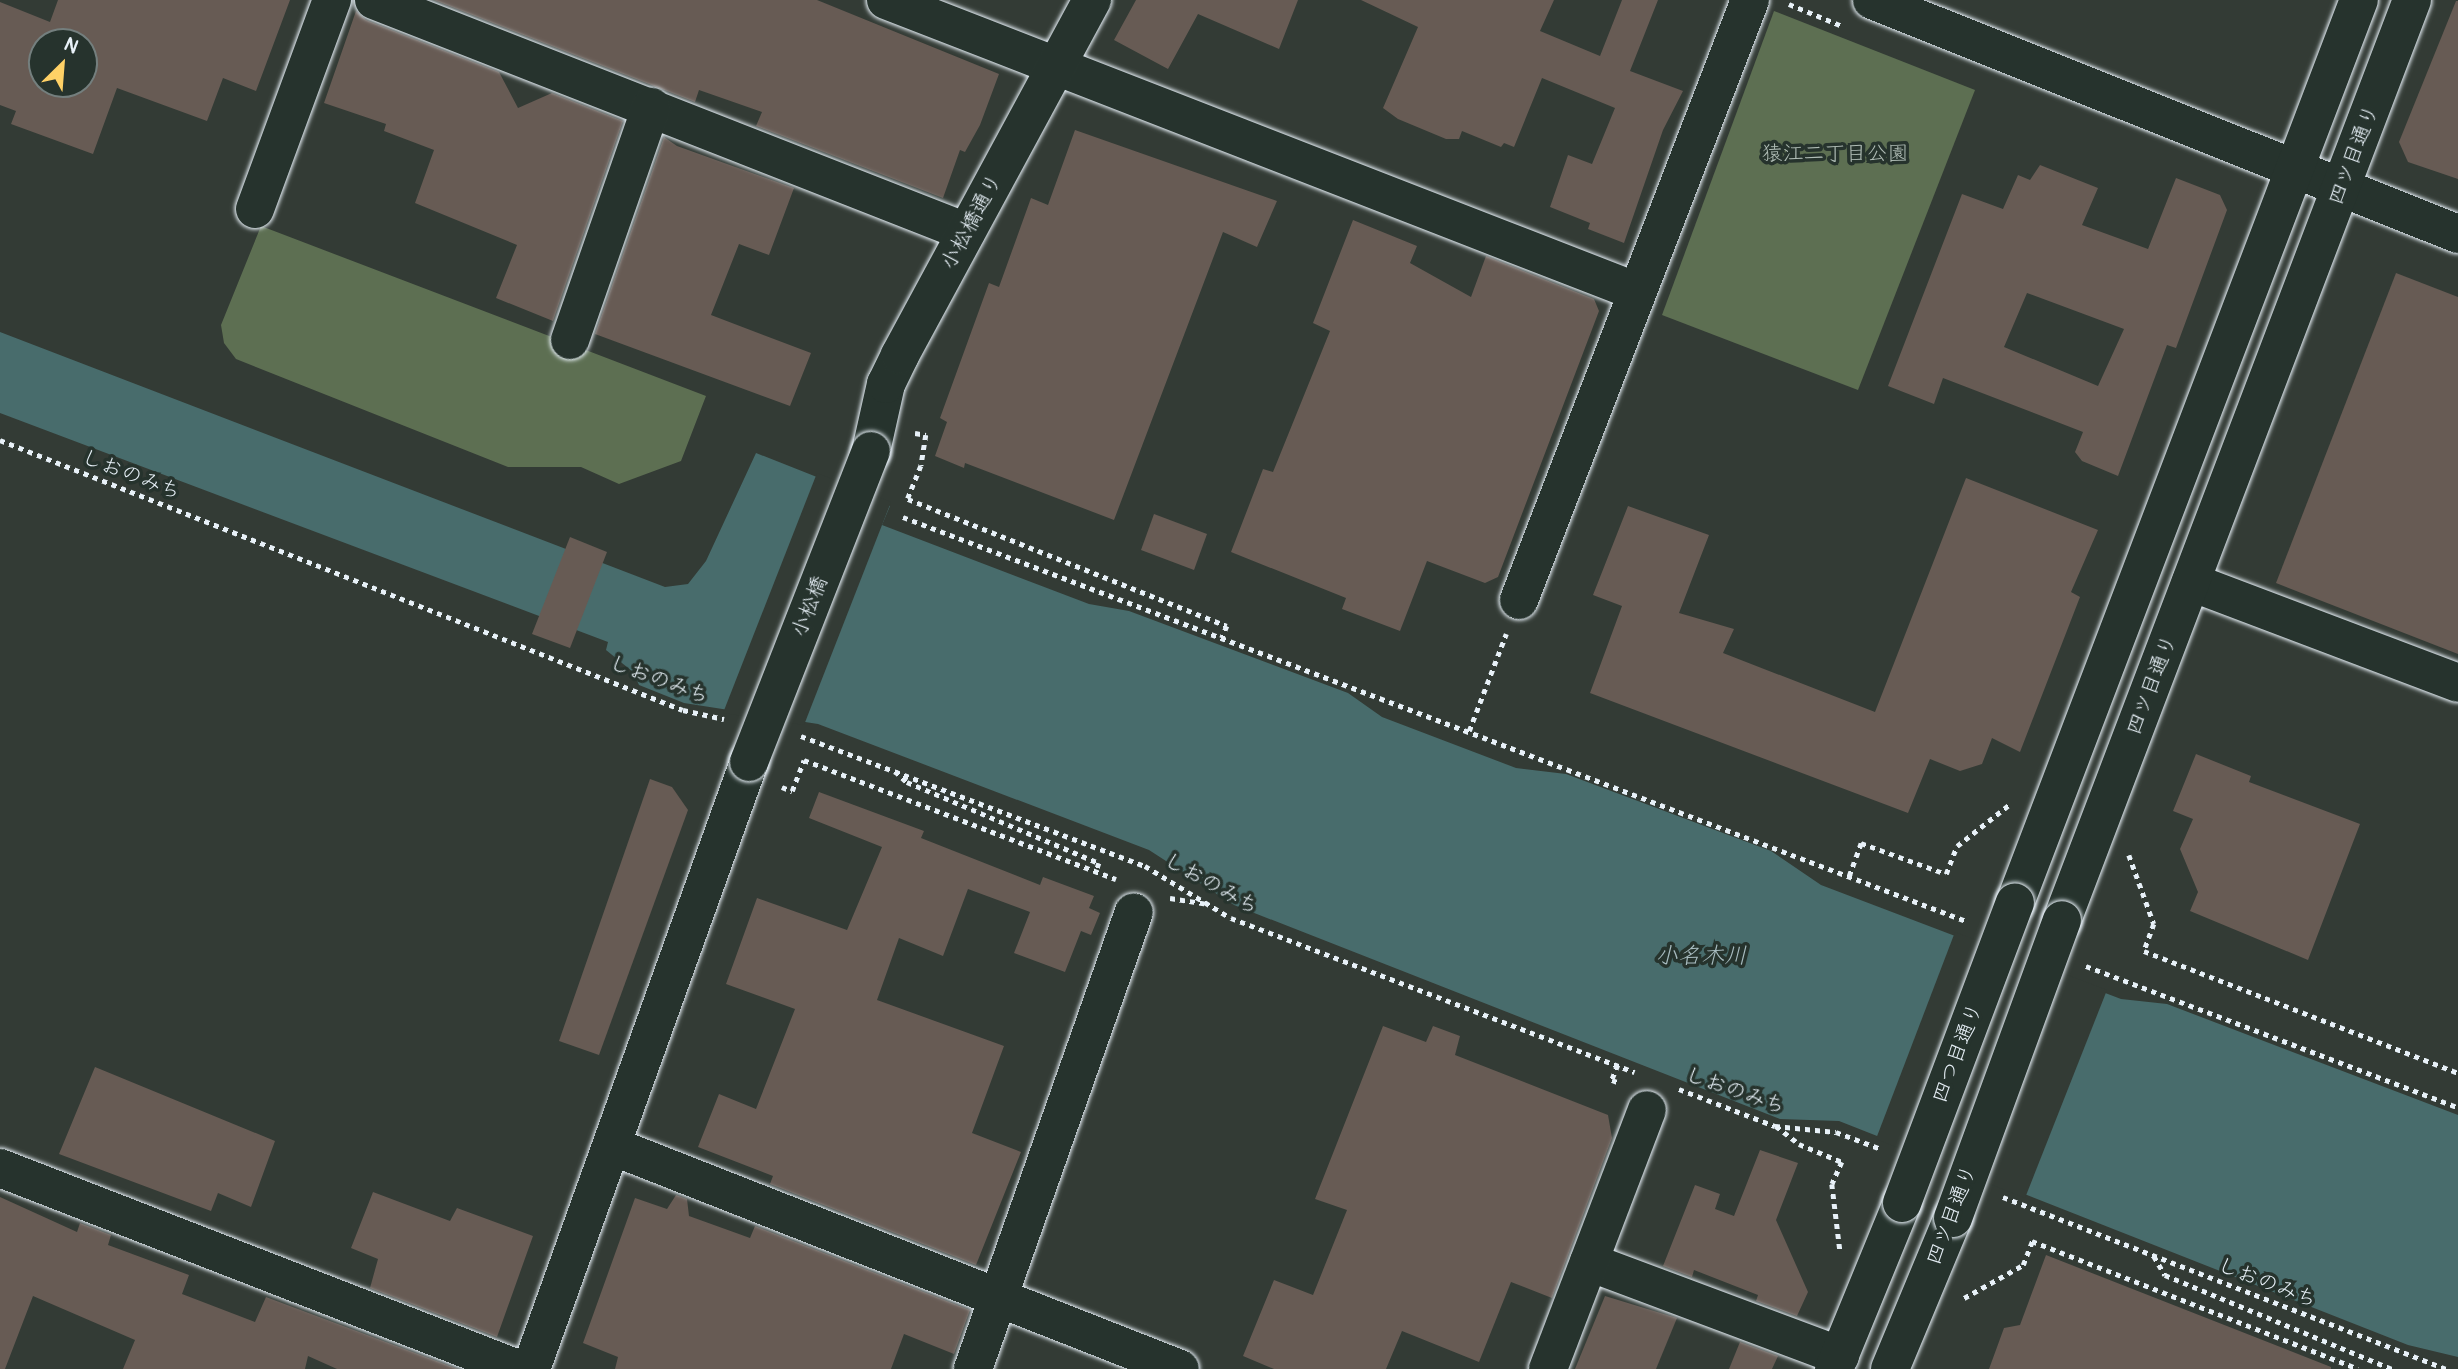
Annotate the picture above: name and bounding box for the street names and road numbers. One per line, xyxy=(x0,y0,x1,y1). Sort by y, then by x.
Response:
street label: 四ツ目通り xyxy=(2323,101,2385,209)
street label: 小松橋通り xyxy=(936,170,1008,274)
street label: しおのみち xyxy=(77,444,185,506)
street label: 小松橋 xyxy=(787,573,833,641)
street label: 四ツ目通り xyxy=(2121,631,2183,739)
street label: しおのみち xyxy=(605,650,713,710)
street label: しおのみち xyxy=(1159,848,1263,920)
street label: 四つ目通り xyxy=(1927,999,1989,1107)
street label: しおのみち xyxy=(1681,1062,1789,1120)
street label: 四ツ目通り xyxy=(1921,1161,1983,1269)
street label: しおのみち xyxy=(2213,1252,2321,1314)

